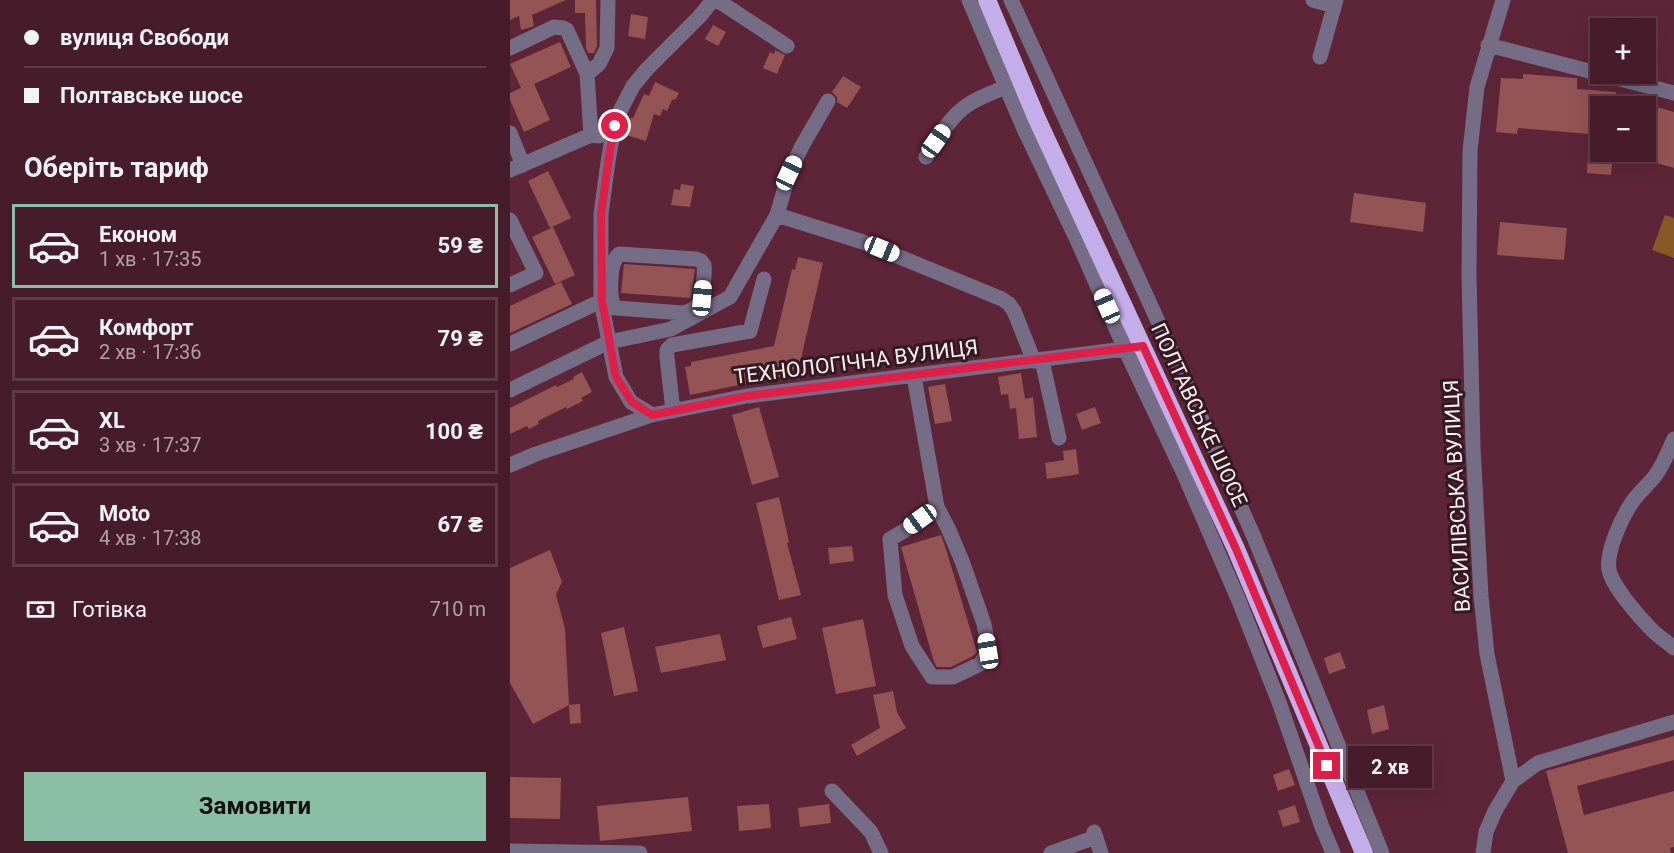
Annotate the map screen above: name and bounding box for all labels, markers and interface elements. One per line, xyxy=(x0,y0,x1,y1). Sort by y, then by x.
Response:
map controls xyxy=(1590,18,1656,162)
button: + xyxy=(1590,18,1656,84)
text: вулиця Свободи xyxy=(60,25,229,50)
text: Полтавське шосе xyxy=(60,83,243,108)
button: − xyxy=(1590,96,1656,162)
route start xyxy=(601,112,628,139)
car xyxy=(918,121,954,161)
text: Оберіть тариф xyxy=(24,152,209,184)
car xyxy=(773,153,805,193)
icon: car xyxy=(27,219,81,273)
text: Економ xyxy=(99,222,177,247)
text: 59 ₴ xyxy=(438,233,483,258)
car xyxy=(862,234,902,264)
text: 1 хв · 17:35 xyxy=(99,247,202,271)
car xyxy=(691,279,713,317)
car xyxy=(1091,286,1123,326)
icon: car xyxy=(27,312,81,366)
text: Комфорт xyxy=(99,315,194,340)
street label: ПОЛТАВСЬКЕ ШОСЕ xyxy=(1146,320,1252,511)
text: 79 ₴ xyxy=(438,326,483,351)
street label: ТЕХНОЛОГІЧНА ВУЛИЦЯ xyxy=(733,335,979,389)
text: 2 хв · 17:36 xyxy=(99,340,202,364)
street label: ВАСИЛІВСЬКА ВУЛИЦЯ xyxy=(1439,379,1475,613)
icon: car xyxy=(27,405,81,459)
text: XL xyxy=(99,408,125,433)
text: 100 ₴ xyxy=(425,419,483,444)
text: 3 хв · 17:37 xyxy=(99,433,202,457)
icon: car xyxy=(27,498,81,552)
text: Moto xyxy=(99,501,150,526)
car xyxy=(900,501,940,537)
text: 67 ₴ xyxy=(438,512,483,537)
text: 4 хв · 17:38 xyxy=(99,526,202,550)
icon: cash xyxy=(24,593,57,626)
text: Готівка xyxy=(72,597,147,622)
text: 710 m xyxy=(430,597,486,621)
car xyxy=(976,632,1000,670)
callout: 2 хв xyxy=(1348,745,1432,787)
route end xyxy=(1313,752,1340,779)
text: 2 хв xyxy=(1371,755,1409,779)
button: Замовити xyxy=(24,772,486,841)

